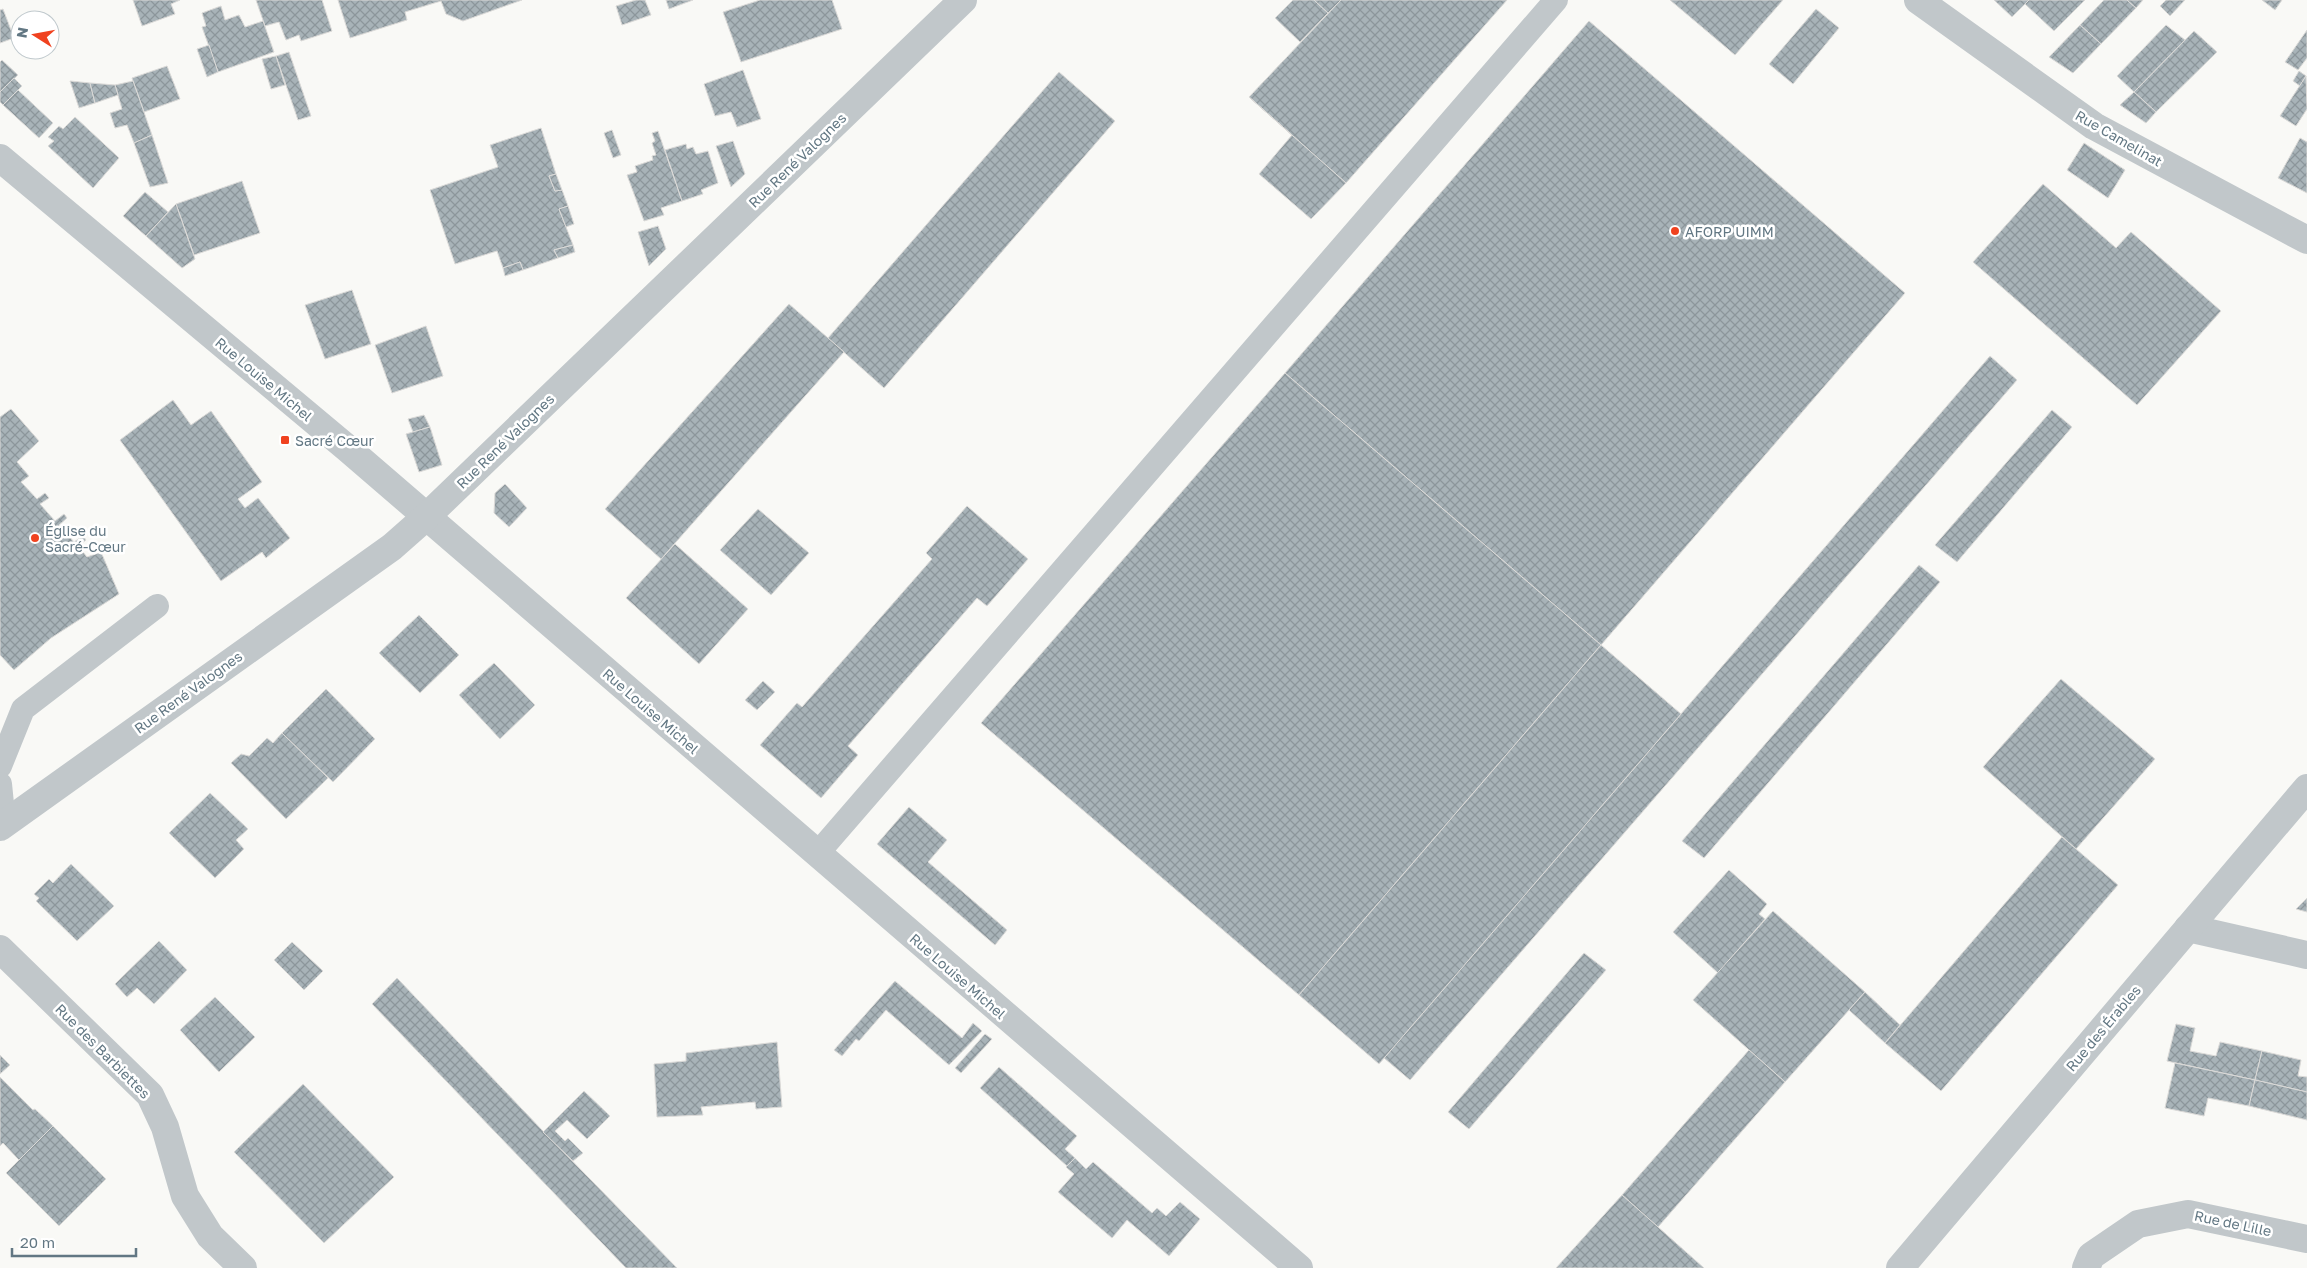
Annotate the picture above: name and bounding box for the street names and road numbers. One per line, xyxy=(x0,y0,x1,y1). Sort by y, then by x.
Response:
street label: Rue Camelinat xyxy=(2073,106,2165,170)
street label: Rue René Valognes xyxy=(745,109,849,211)
street label: Rue Louise Michel xyxy=(212,333,316,425)
street label: Rue René Valognes xyxy=(453,390,557,492)
street label: Rue René Valognes xyxy=(131,647,245,737)
street label: Rue Louise Michel xyxy=(600,665,702,757)
street label: Rue Louise Michel xyxy=(907,930,1009,1022)
street label: Rue des Érables xyxy=(2062,981,2144,1075)
street label: Rue des Barbiettes xyxy=(52,1000,154,1102)
street label: Rue de Lille xyxy=(2193,1207,2273,1239)

